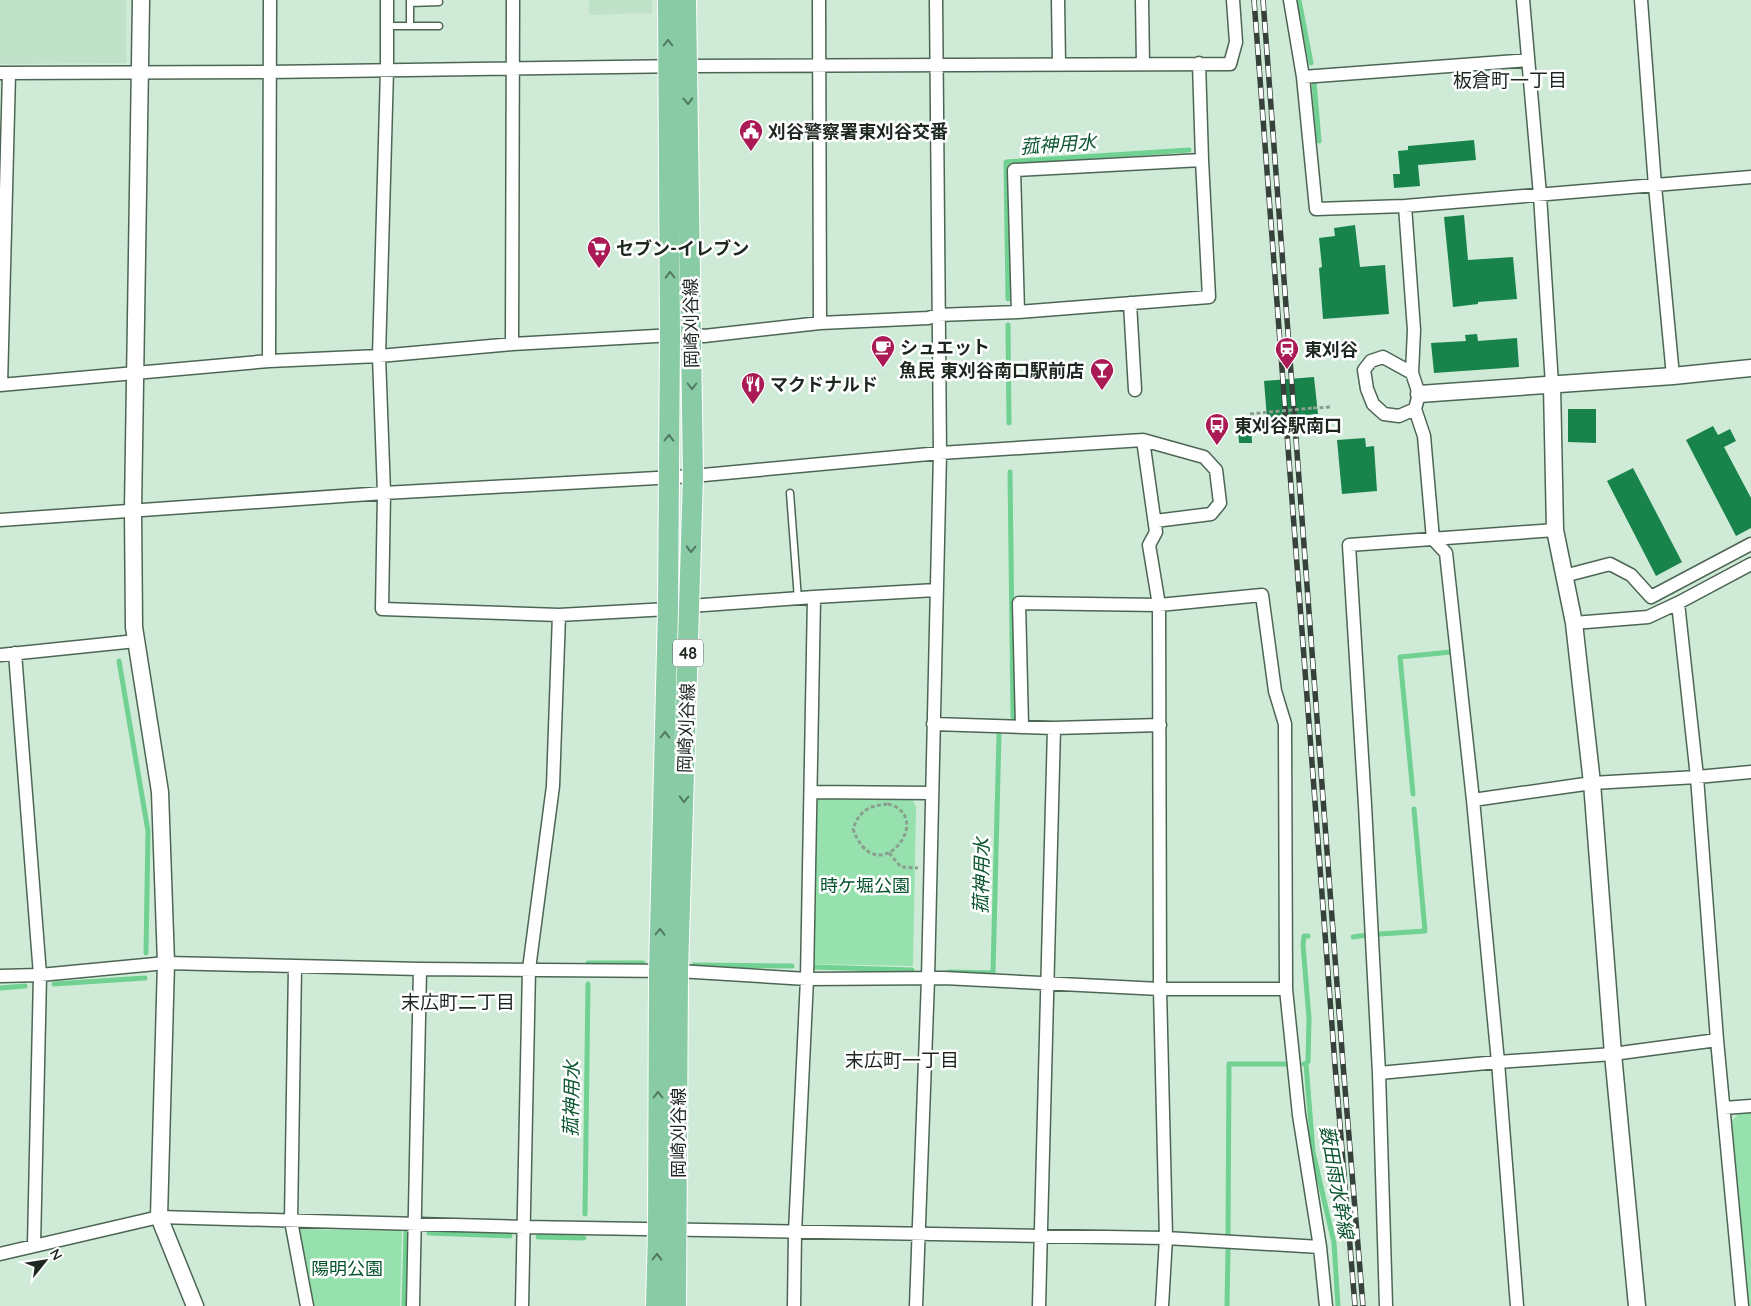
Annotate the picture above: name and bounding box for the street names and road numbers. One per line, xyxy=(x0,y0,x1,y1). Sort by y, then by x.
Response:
street label: 岡崎刈谷線 xyxy=(679,278,703,368)
road number: 48 xyxy=(673,640,703,666)
street label: 岡崎刈谷線 xyxy=(673,683,699,773)
street label: 岡崎刈谷線 xyxy=(667,1088,690,1178)

